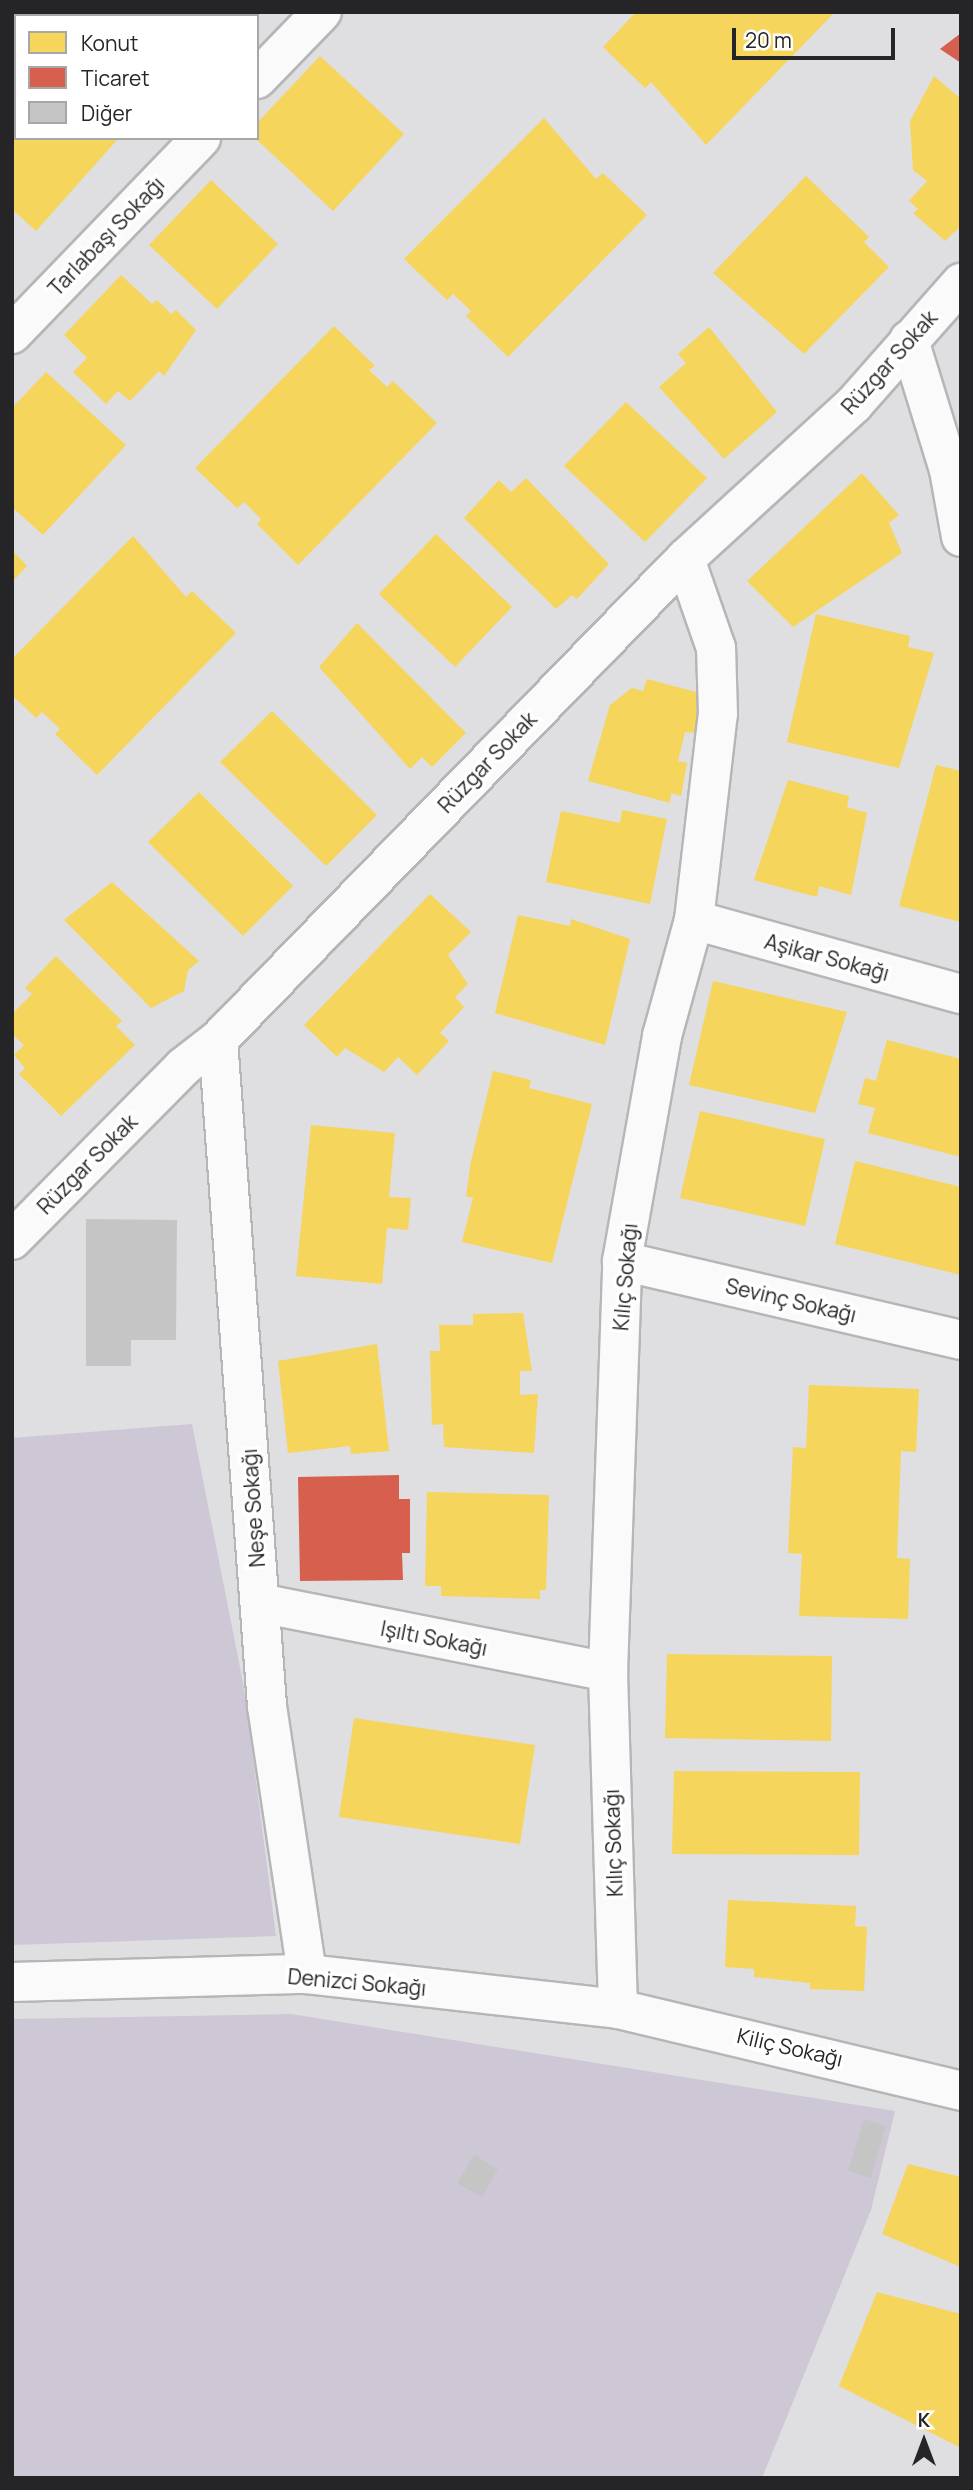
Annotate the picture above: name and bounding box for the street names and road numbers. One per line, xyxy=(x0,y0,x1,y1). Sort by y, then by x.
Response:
street label: Tarlabaşı Sokağı xyxy=(43,171,169,301)
street label: Rüzgar Sokak xyxy=(836,305,942,419)
street label: Rüzgar Sokak xyxy=(433,706,541,818)
street label: Aşikar Sokağı xyxy=(762,928,892,986)
street label: Rüzgar Sokak xyxy=(32,1109,142,1219)
street label: Kılıç Sokağı xyxy=(608,1222,642,1332)
street label: Sevinç Sokağı xyxy=(723,1273,859,1327)
street label: Neşe Sokağı xyxy=(236,1448,270,1568)
street label: Işıltı Sokağı xyxy=(379,1615,489,1661)
street label: Kılıç Sokağı xyxy=(599,1789,627,1897)
street label: Denizci Sokağı xyxy=(287,1963,427,2001)
street label: Kiliç Sokağı xyxy=(735,2023,845,2071)

